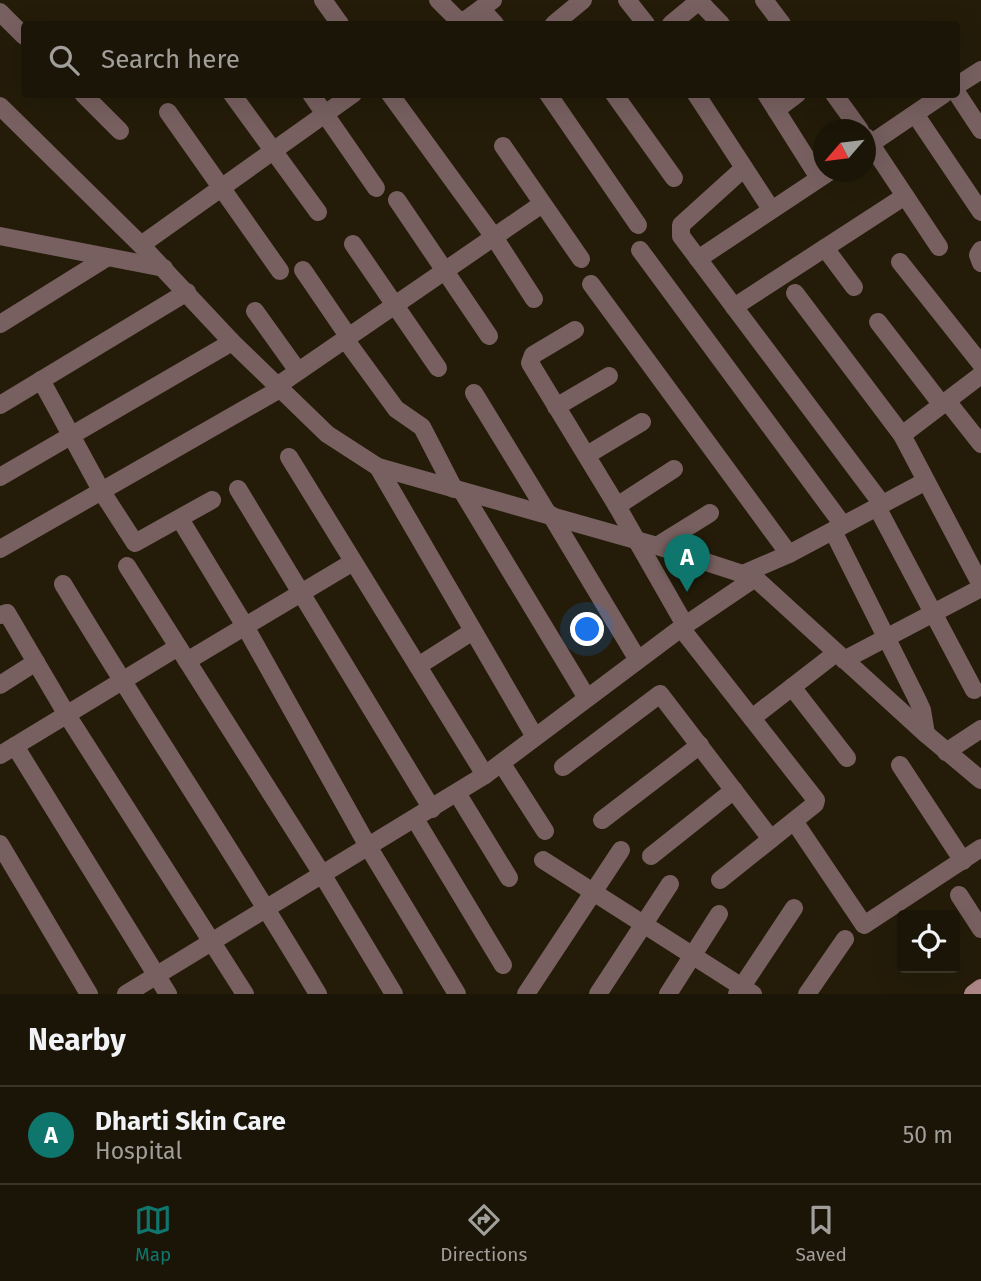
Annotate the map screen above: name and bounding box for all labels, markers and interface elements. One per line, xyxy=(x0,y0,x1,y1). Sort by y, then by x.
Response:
search box xyxy=(21,21,960,98)
icon: search xyxy=(45,41,83,79)
text: Search here xyxy=(101,44,240,75)
north arrow xyxy=(813,119,876,182)
pin: A xyxy=(664,534,710,592)
your location xyxy=(570,612,604,646)
map controls xyxy=(897,910,960,973)
button: locate xyxy=(897,910,960,973)
text: Nearby xyxy=(28,1022,126,1058)
text: Dharti Skin Care xyxy=(95,1106,286,1137)
text: A xyxy=(44,1121,58,1149)
text: 50 m xyxy=(903,1121,953,1149)
text: Hospital xyxy=(95,1137,182,1165)
tab: Map xyxy=(134,1201,172,1266)
tab: Directions xyxy=(440,1201,527,1266)
tab: Saved xyxy=(796,1201,847,1266)

